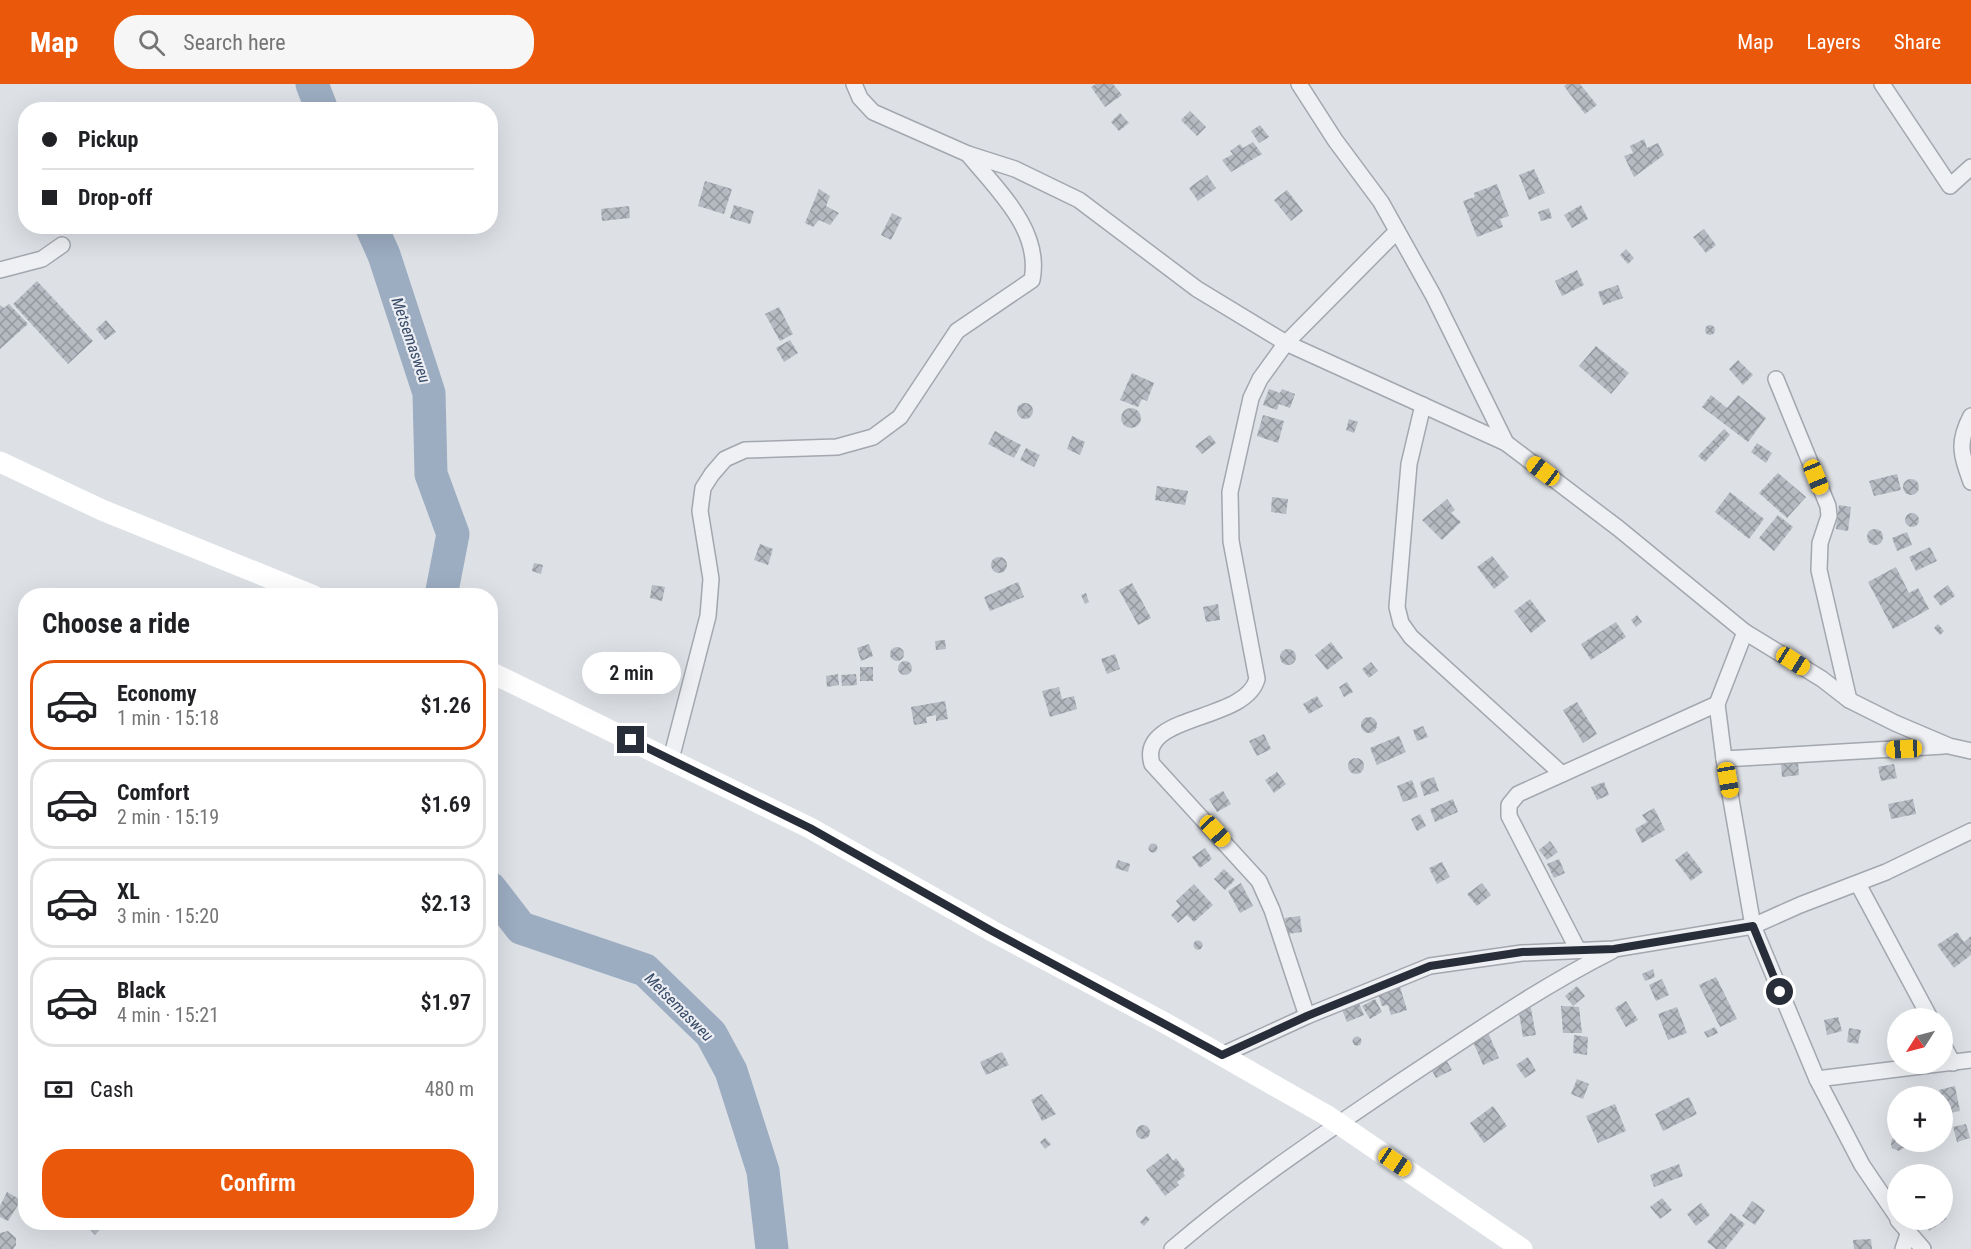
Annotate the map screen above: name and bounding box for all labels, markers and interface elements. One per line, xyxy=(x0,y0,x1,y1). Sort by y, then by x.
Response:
search box xyxy=(114,15,534,69)
text: Map xyxy=(30,26,78,59)
icon: search xyxy=(135,26,168,59)
text: Search here xyxy=(183,30,286,55)
text: Map xyxy=(1737,30,1774,54)
text: Layers xyxy=(1807,30,1861,54)
text: Share xyxy=(1894,30,1941,54)
text: Pickup xyxy=(78,127,138,152)
text: Drop-off xyxy=(78,185,152,210)
water label: Metsemasweu xyxy=(388,295,435,386)
car xyxy=(1523,453,1563,489)
car xyxy=(1801,457,1831,497)
text: Choose a ride xyxy=(42,608,190,640)
car xyxy=(1773,644,1813,678)
callout: 2 min xyxy=(582,653,680,695)
text: 2 min xyxy=(609,661,654,685)
icon: car xyxy=(45,678,99,732)
text: Economy xyxy=(117,681,197,706)
text: $1.26 xyxy=(420,693,471,718)
text: 1 min · 15:18 xyxy=(117,706,219,730)
route end xyxy=(617,726,644,753)
car xyxy=(1886,739,1922,759)
car xyxy=(1716,761,1740,799)
icon: car xyxy=(45,777,99,831)
text: Comfort xyxy=(117,780,190,805)
text: $1.69 xyxy=(420,792,471,817)
text: 2 min · 15:19 xyxy=(117,805,219,829)
car xyxy=(1196,812,1234,850)
icon: car xyxy=(45,876,99,930)
text: XL xyxy=(117,879,140,904)
text: $2.13 xyxy=(420,891,471,916)
text: 3 min · 15:20 xyxy=(117,904,219,928)
water label: Metsemasweu xyxy=(641,969,718,1046)
icon: car xyxy=(45,975,99,1029)
text: Black xyxy=(117,978,166,1003)
route start xyxy=(1766,978,1793,1005)
text: $1.97 xyxy=(420,990,471,1015)
text: 4 min · 15:21 xyxy=(117,1003,219,1027)
north arrow xyxy=(1887,1008,1953,1074)
map controls xyxy=(1887,1008,1953,1230)
icon: cash xyxy=(42,1073,75,1106)
text: Cash xyxy=(90,1077,134,1102)
text: 480 m xyxy=(425,1077,474,1101)
button: + xyxy=(1887,1086,1953,1152)
car xyxy=(1375,1144,1415,1180)
button: Confirm xyxy=(42,1149,474,1218)
button: − xyxy=(1887,1164,1953,1230)

